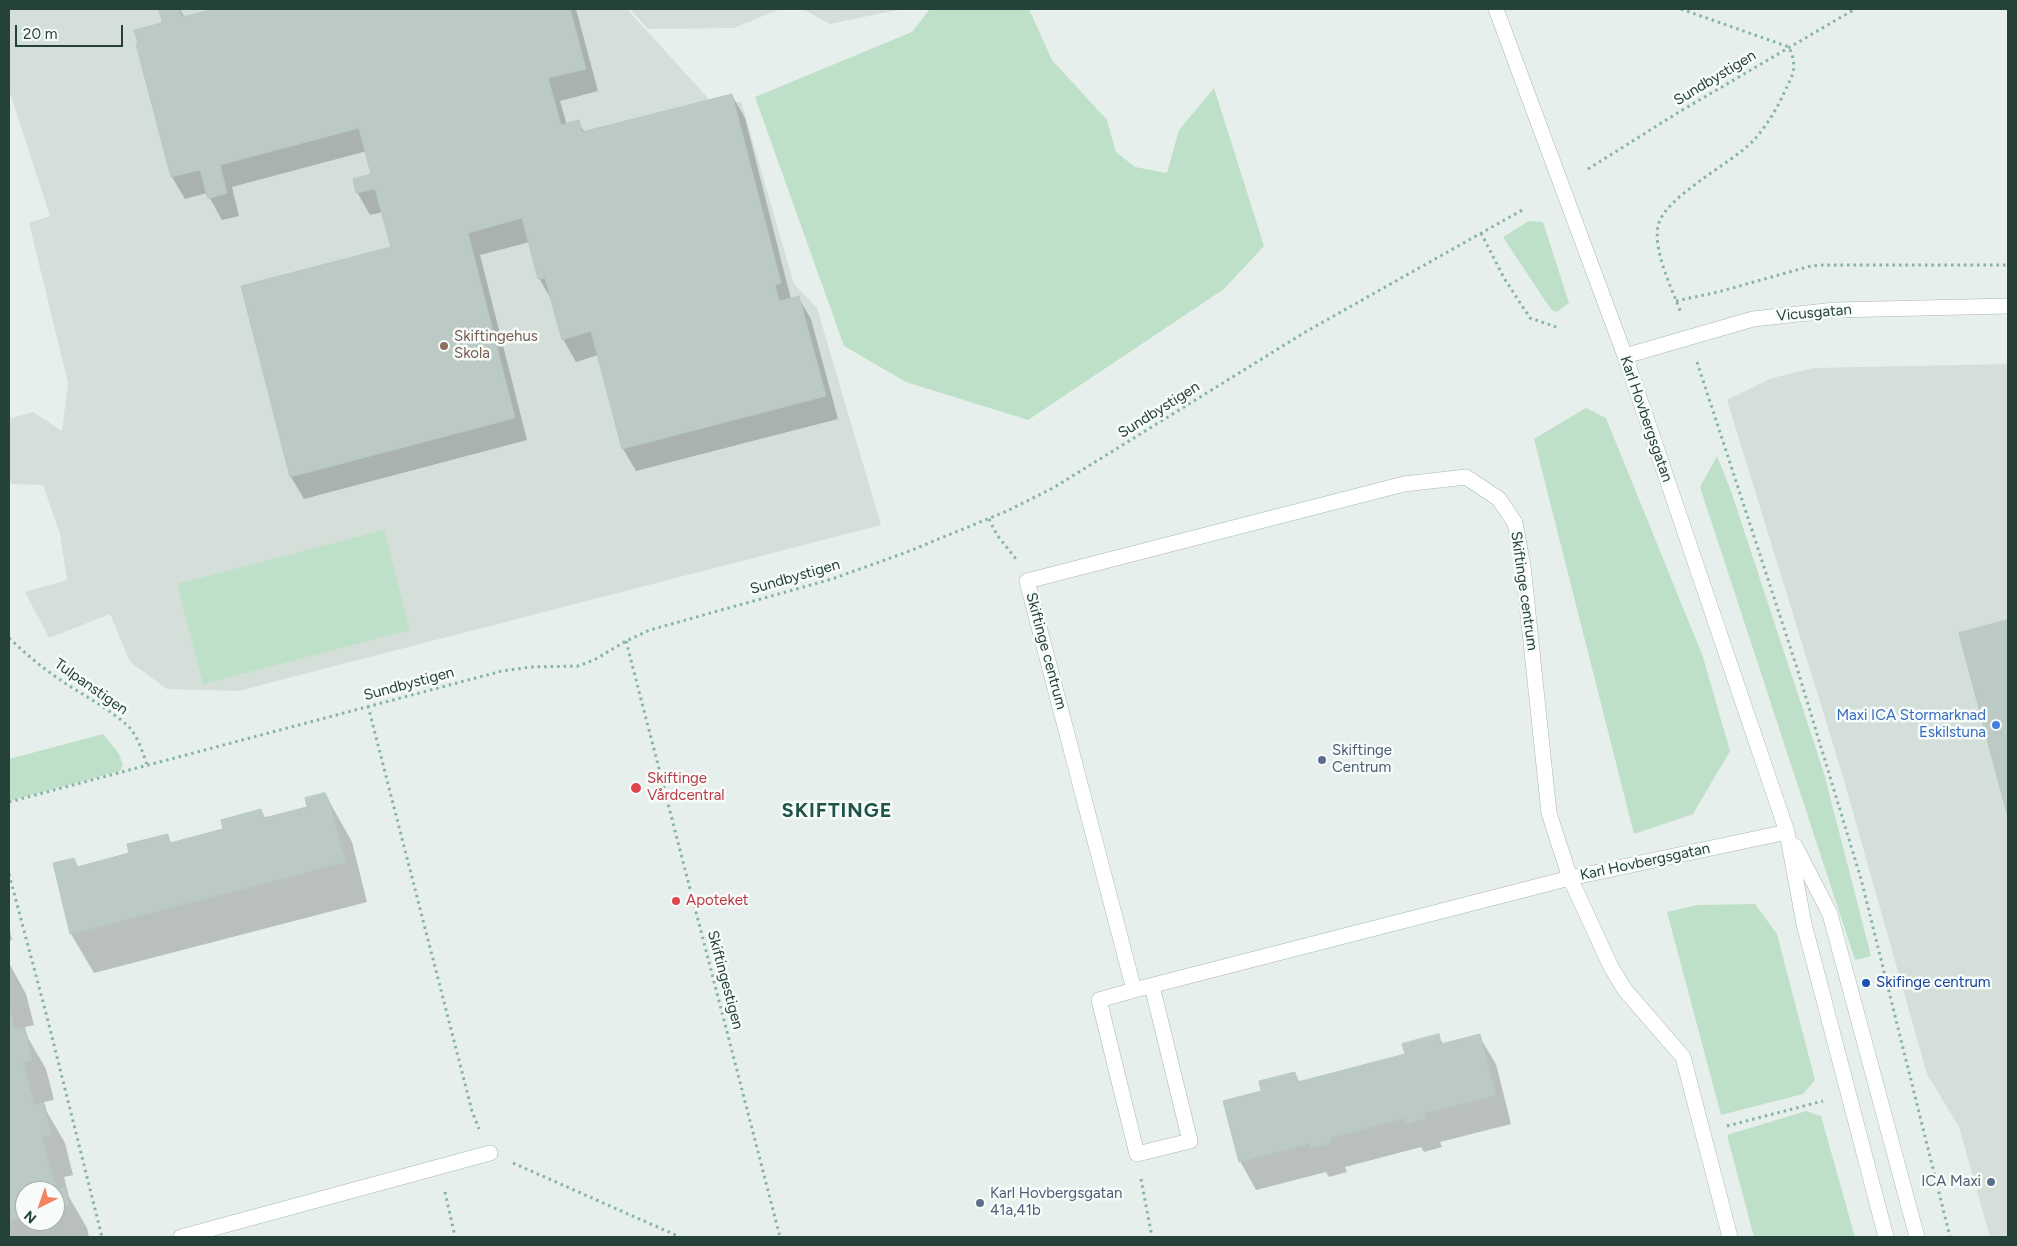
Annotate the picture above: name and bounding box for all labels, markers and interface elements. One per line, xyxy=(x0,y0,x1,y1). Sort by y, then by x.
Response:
scale bar xyxy=(18,15,125,47)
text: 20 m xyxy=(23,25,57,43)
street label: Sundbystigen xyxy=(1671,46,1759,110)
street label: Vicusgatan xyxy=(1776,301,1852,325)
place label: Skiftingehus Skola xyxy=(454,328,538,363)
marker: Skiftingehus Skola xyxy=(438,340,450,352)
street label: Karl Hovbergsgatan xyxy=(1616,354,1676,484)
street label: Sundbystigen xyxy=(1115,378,1203,442)
street label: Skiftinge centrum xyxy=(1507,530,1541,652)
street label: Sundbystigen xyxy=(748,556,842,598)
street label: Skiftinge centrum xyxy=(1022,591,1070,711)
street label: Tulpanstigen xyxy=(51,655,131,719)
street label: Sundbystigen xyxy=(362,663,456,705)
place label: Maxi ICA Stormarknad Eskilstuna xyxy=(1836,707,1986,742)
marker: Maxi ICA Stormarknad Eskilstuna xyxy=(1990,719,2002,731)
place label: Skiftinge Centrum xyxy=(1332,742,1392,777)
marker: Skiftinge Centrum xyxy=(1316,754,1328,766)
place label: Skiftinge Vårdcentral xyxy=(647,770,725,805)
marker: Skiftinge Vårdcentral xyxy=(629,781,643,795)
district label: SKIFTINGE xyxy=(780,799,894,823)
street label: Karl Hovbergsgatan xyxy=(1578,839,1712,885)
place label: Apoteket xyxy=(686,892,749,910)
marker: Apoteket xyxy=(670,895,682,907)
street label: Skiftingestigen xyxy=(703,929,747,1031)
place label: Skifinge centrum xyxy=(1876,974,1991,992)
marker: Skifinge centrum xyxy=(1860,977,1872,989)
place label: ICA Maxi xyxy=(1921,1173,1981,1191)
marker: ICA Maxi xyxy=(1985,1176,1997,1188)
north arrow xyxy=(15,1181,65,1231)
place label: Karl Hovbergsgatan 41a,41b xyxy=(990,1185,1122,1220)
marker: Karl Hovbergsgatan 41a,41b xyxy=(974,1197,986,1209)
text: N xyxy=(21,1207,40,1227)

